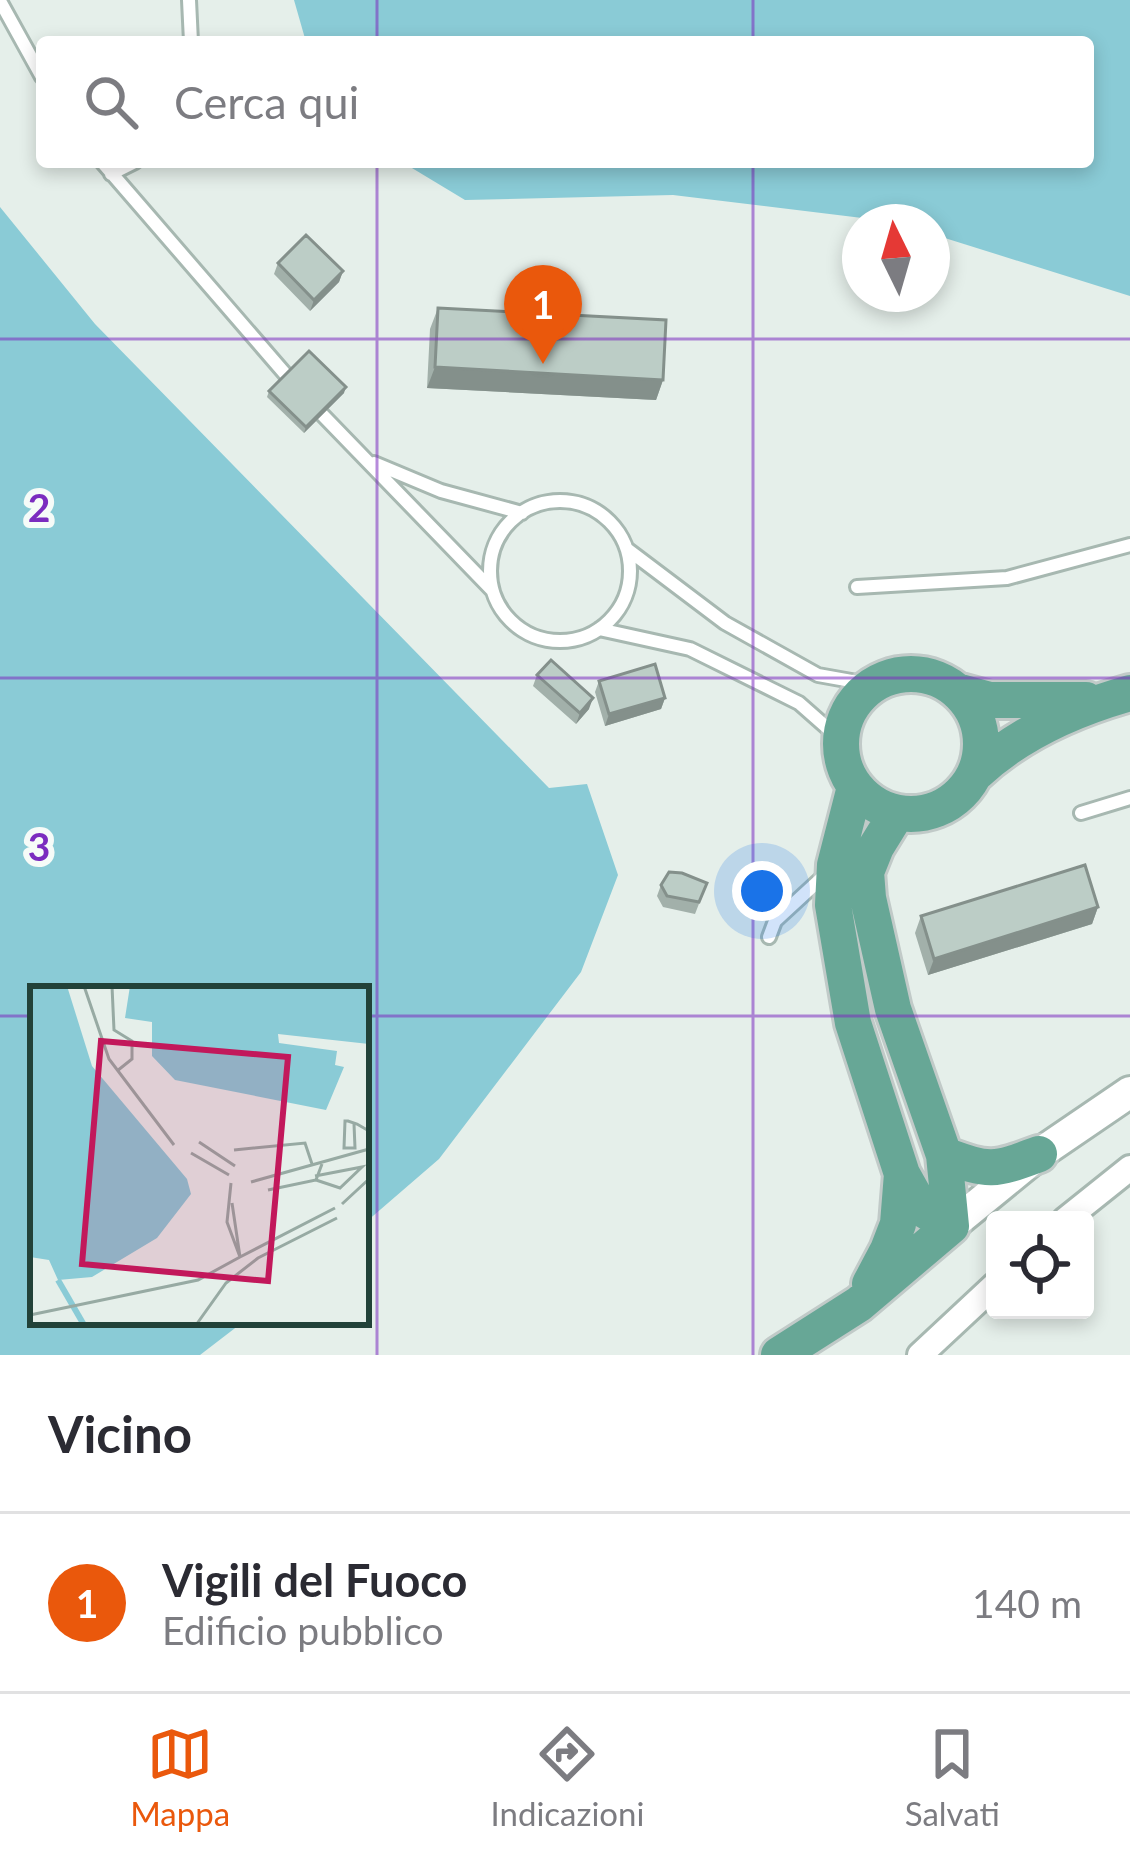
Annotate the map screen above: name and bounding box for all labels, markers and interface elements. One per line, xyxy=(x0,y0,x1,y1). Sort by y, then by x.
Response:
search box xyxy=(36,36,1094,168)
icon: search xyxy=(78,69,144,135)
text: Cerca qui xyxy=(174,75,359,129)
north arrow xyxy=(842,204,950,312)
pin: 1 xyxy=(504,265,582,364)
text: 2 xyxy=(28,484,50,530)
text: 3 xyxy=(28,823,50,869)
your location xyxy=(732,861,792,921)
inset map xyxy=(30,986,369,1325)
map controls xyxy=(986,1211,1094,1319)
button: locate xyxy=(986,1211,1094,1319)
text: Vicino xyxy=(48,1403,192,1464)
text: Vigili del Fuoco xyxy=(162,1553,467,1607)
text: 1 xyxy=(76,1580,98,1626)
text: 140 m xyxy=(972,1580,1082,1626)
text: Edificio pubblico xyxy=(162,1607,444,1653)
tab: Mappa xyxy=(130,1721,230,1833)
tab: Indicazioni xyxy=(491,1721,644,1833)
tab: Salvati xyxy=(905,1721,1000,1833)

